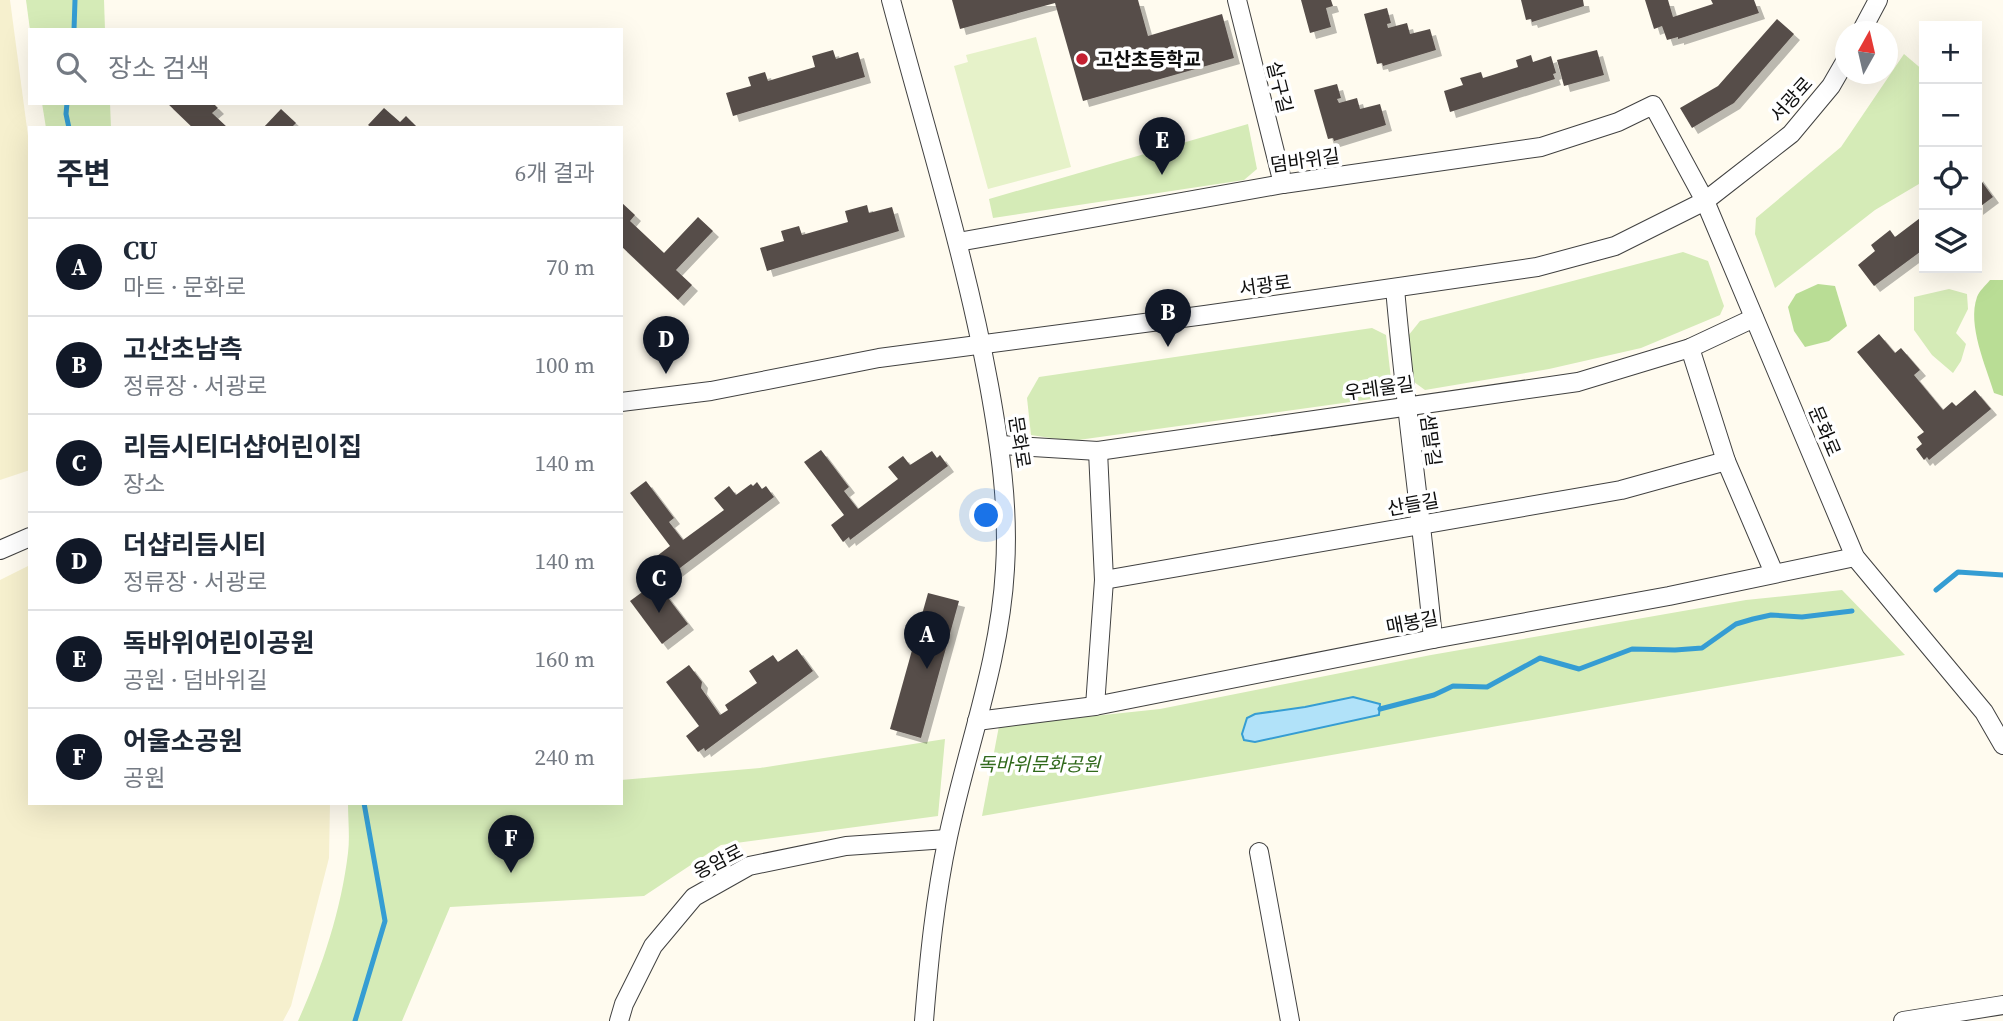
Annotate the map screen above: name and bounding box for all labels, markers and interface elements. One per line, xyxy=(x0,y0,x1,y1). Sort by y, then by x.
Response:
north arrow xyxy=(1835,21,1898,84)
map controls xyxy=(1919,21,1982,273)
button: + xyxy=(1919,21,1982,84)
search box xyxy=(28,28,623,105)
place label: 고산초등학교 xyxy=(1096,46,1201,72)
icon: search xyxy=(52,48,90,86)
text: 장소 검색 xyxy=(108,50,210,86)
marker: 고산초등학교 xyxy=(1074,51,1090,67)
street label: 살구길 xyxy=(1261,58,1299,116)
street label: 서광로 xyxy=(1764,71,1818,127)
button: − xyxy=(1919,84,1982,147)
pin: E xyxy=(1139,117,1185,175)
street label: 덤바위길 xyxy=(1269,142,1341,178)
button: locate xyxy=(1919,147,1982,210)
text: 주변 xyxy=(56,153,111,194)
text: 6개 결과 xyxy=(515,157,595,189)
button: layers xyxy=(1919,210,1982,273)
text: CU xyxy=(123,232,158,268)
text: A xyxy=(71,251,87,283)
text: 70 m xyxy=(546,251,595,283)
street label: 서광로 xyxy=(1237,268,1293,302)
text: 마트 · 문화로 xyxy=(123,271,246,303)
pin: B xyxy=(1145,289,1191,347)
pin: D xyxy=(643,316,689,374)
text: 고산초남측 xyxy=(123,331,243,367)
text: B xyxy=(72,349,86,381)
text: 100 m xyxy=(534,349,595,381)
text: 정류장 · 서광로 xyxy=(123,370,268,402)
street label: 우레울길 xyxy=(1343,370,1415,406)
street label: 문화로 xyxy=(1803,402,1847,460)
street label: 샘말길 xyxy=(1414,412,1448,468)
street label: 문화로 xyxy=(1003,414,1037,470)
text: 리듬시티더샵어린이집 xyxy=(123,429,362,465)
text: C xyxy=(72,447,86,479)
text: 140 m xyxy=(534,447,595,479)
text: 장소 xyxy=(123,468,165,500)
street label: 산들길 xyxy=(1385,487,1441,521)
your location xyxy=(969,498,1003,532)
text: 더샵리듬시티 xyxy=(123,527,267,563)
text: D xyxy=(71,545,87,577)
text: 140 m xyxy=(534,545,595,577)
pin: C xyxy=(636,555,682,613)
text: 정류장 · 서광로 xyxy=(123,566,268,598)
street label: 매봉길 xyxy=(1384,604,1440,640)
pin: A xyxy=(904,611,950,669)
text: 독바위어린이공원 xyxy=(123,625,314,661)
text: E xyxy=(72,643,86,675)
text: 160 m xyxy=(534,643,595,675)
text: 공원 · 덤바위길 xyxy=(123,664,268,696)
text: 어울소공원 xyxy=(123,723,243,759)
text: F xyxy=(72,741,86,773)
text: 240 m xyxy=(534,741,595,773)
park label: 독바위문화공원 xyxy=(978,751,1102,777)
text: 공원 xyxy=(123,762,165,794)
pin: F xyxy=(488,815,534,873)
street label: 옹암로 xyxy=(689,838,747,884)

